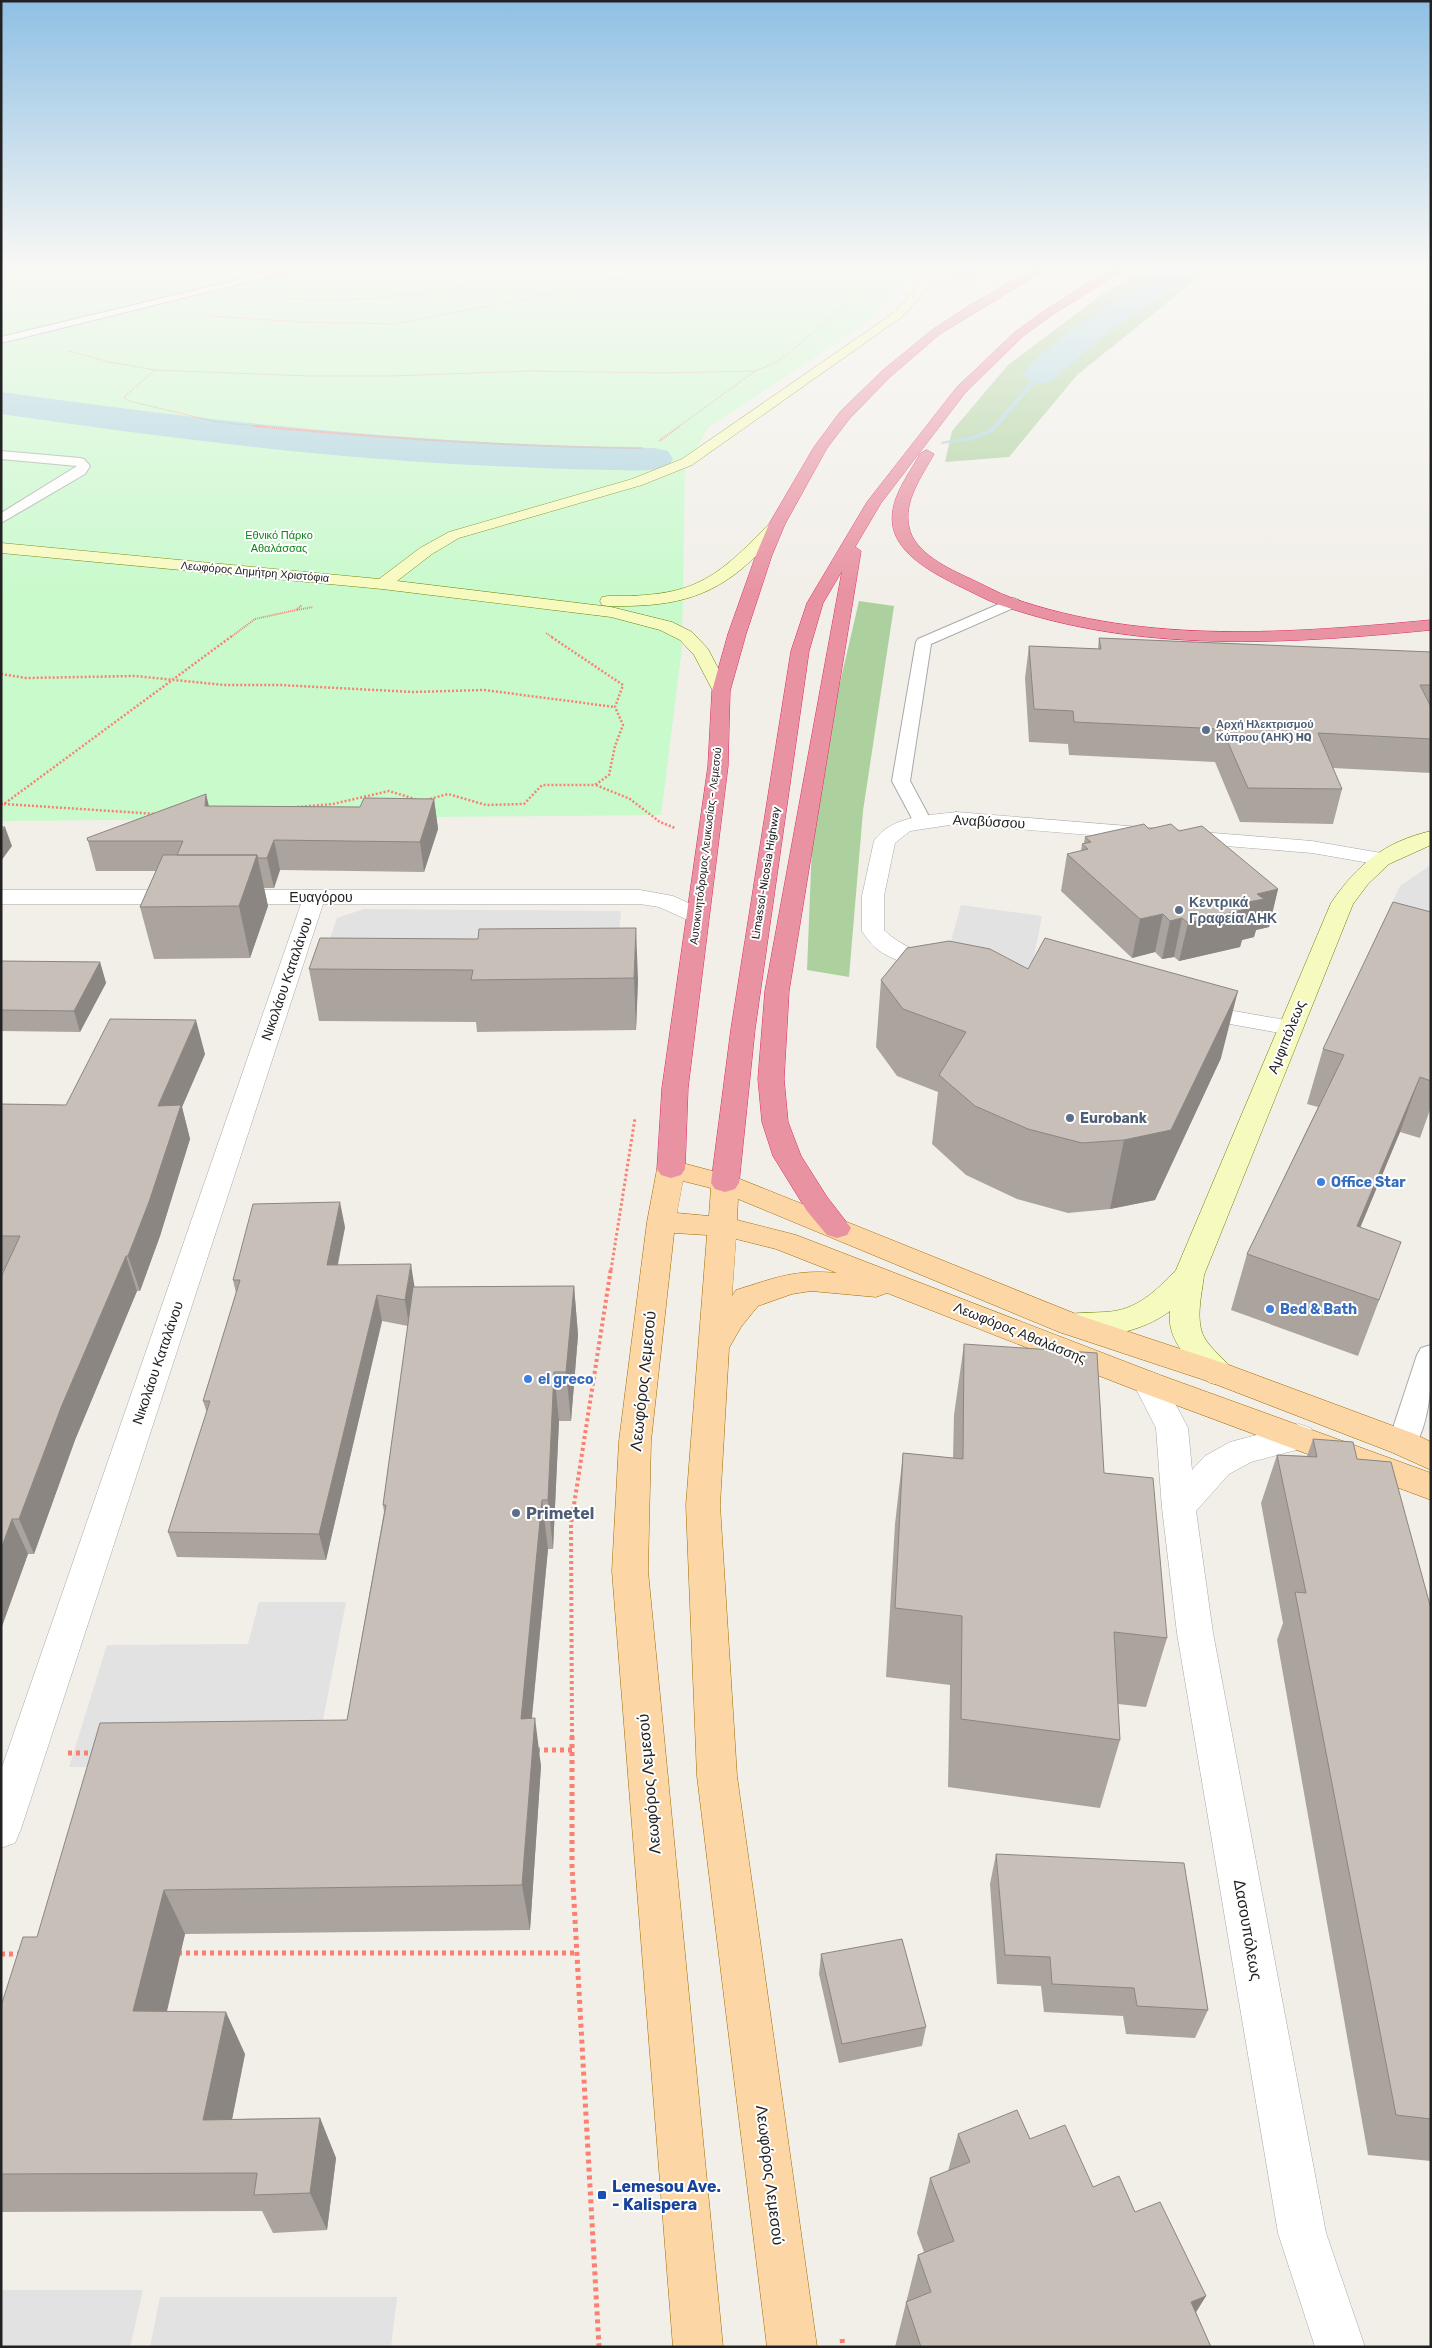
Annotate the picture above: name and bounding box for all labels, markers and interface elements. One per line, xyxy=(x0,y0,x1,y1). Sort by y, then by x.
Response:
park label: Εθνικό Πάρκο Αθαλάσσας xyxy=(245,529,313,555)
street label: Λεωφόρος Δημήτρη Χριστόφια xyxy=(180,559,330,585)
place label: Αρχή Ηλεκτρισμού Κύπρου (ΑΗΚ) HQ xyxy=(1216,718,1314,744)
marker: Αρχή Ηλεκτρισμού Κύπρου (ΑΗΚ) HQ xyxy=(1200,724,1212,736)
street label: Αυτοκινητόδρομος Λευκωσίας - Λεμεσού xyxy=(687,747,725,945)
street label: Limassol-Nicosia Highway xyxy=(749,806,783,940)
street label: Αναβύσσου xyxy=(952,812,1026,832)
street label: Ευαγόρου xyxy=(289,889,353,906)
place label: Κεντρικά Γραφεία ΑΗΚ xyxy=(1189,894,1277,927)
marker: Κεντρικά Γραφεία ΑΗΚ xyxy=(1173,904,1185,916)
street label: Νικολάου Καταλάνου xyxy=(258,915,316,1043)
street label: Αμφιπόλεως xyxy=(1265,998,1310,1076)
place label: Eurobank xyxy=(1080,1110,1148,1127)
marker: Eurobank xyxy=(1064,1112,1076,1124)
place label: Office Star xyxy=(1331,1174,1406,1191)
marker: Office Star xyxy=(1315,1176,1327,1188)
street label: Νικολάου Καταλάνου xyxy=(129,1299,187,1427)
street label: Λεωφόρος Αθαλάσσης xyxy=(951,1299,1089,1367)
place label: Bed & Bath xyxy=(1280,1301,1357,1318)
marker: Bed & Bath xyxy=(1264,1303,1276,1315)
street label: Λεωφόρος Λεμεσού xyxy=(626,1310,660,1452)
place label: el greco xyxy=(538,1371,594,1388)
marker: el greco xyxy=(522,1373,534,1385)
place label: Primetel xyxy=(526,1504,594,1523)
marker: Primetel xyxy=(510,1507,522,1519)
street label: Λεωφόρος Λεμεσού xyxy=(633,1713,665,1855)
street label: Δασουπόλεως xyxy=(1230,1878,1266,1982)
street label: Λεωφόρος Λεμεσού xyxy=(752,2104,788,2246)
place label: Lemesou Ave. - Kalispera xyxy=(612,2177,721,2214)
marker: Lemesou Ave. - Kalispera xyxy=(596,2189,608,2201)

